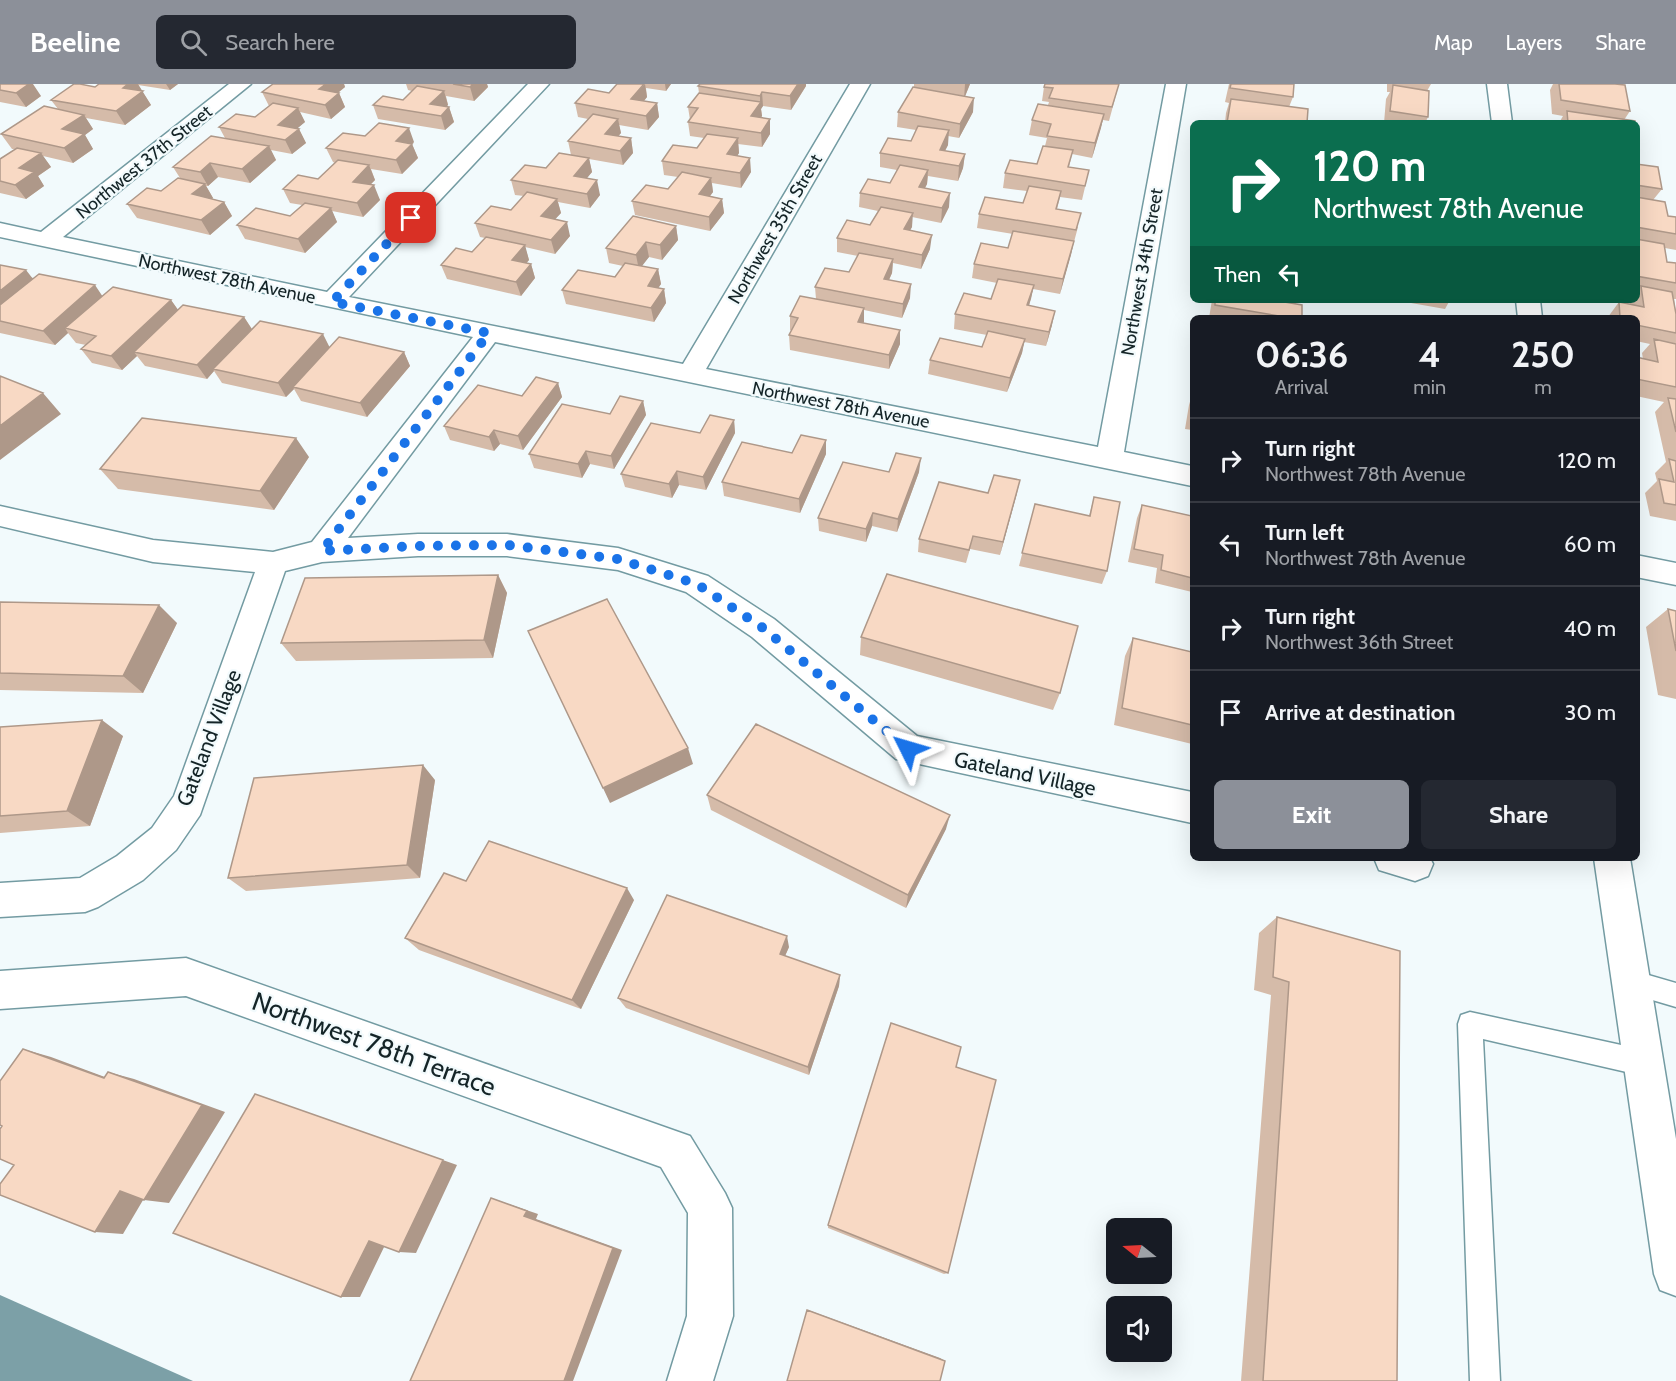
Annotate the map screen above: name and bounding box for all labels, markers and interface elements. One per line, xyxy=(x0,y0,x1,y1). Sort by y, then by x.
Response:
search box xyxy=(156,15,576,69)
text: Beeline xyxy=(30,25,120,59)
icon: search xyxy=(177,26,210,59)
text: Search here xyxy=(225,29,335,56)
text: Map xyxy=(1434,30,1473,55)
text: Layers xyxy=(1506,30,1562,55)
text: Share xyxy=(1595,30,1646,55)
street label: Northwest 37th Street xyxy=(72,100,216,224)
text: 120 m xyxy=(1313,140,1426,192)
icon: right xyxy=(1214,144,1292,222)
street label: Northwest 35th Street xyxy=(723,150,827,308)
street label: Northwest 34th Street xyxy=(1116,187,1168,357)
pin xyxy=(385,192,436,243)
text: Northwest 78th Avenue xyxy=(1313,192,1584,225)
icon: arrive xyxy=(394,201,427,234)
street label: Northwest 78th Avenue xyxy=(137,249,317,309)
icon: left xyxy=(1273,258,1306,291)
text: Then xyxy=(1214,261,1261,288)
text: 06:36 xyxy=(1255,332,1348,376)
text: 4 xyxy=(1419,332,1441,376)
text: 250 xyxy=(1511,332,1575,376)
text: Arrival xyxy=(1275,375,1328,399)
text: min xyxy=(1413,375,1446,399)
text: m xyxy=(1534,375,1552,399)
street label: Northwest 78th Avenue xyxy=(750,377,932,433)
text: Turn right xyxy=(1265,435,1355,462)
icon: right xyxy=(1214,444,1247,477)
text: 120 m xyxy=(1558,447,1616,474)
text: Northwest 78th Avenue xyxy=(1265,462,1465,486)
text: Turn left xyxy=(1265,519,1344,546)
icon: left xyxy=(1214,528,1247,561)
text: 60 m xyxy=(1564,531,1616,558)
text: Northwest 78th Avenue xyxy=(1265,546,1465,570)
text: Turn right xyxy=(1265,603,1355,630)
icon: right xyxy=(1214,612,1247,645)
text: 40 m xyxy=(1564,615,1616,642)
text: Northwest 36th Street xyxy=(1265,630,1453,654)
street label: Gateland Village xyxy=(171,666,246,810)
icon: arrive xyxy=(1214,696,1247,729)
text: Arrive at destination xyxy=(1265,699,1455,726)
text: 30 m xyxy=(1564,699,1616,726)
position arrow xyxy=(876,717,940,781)
street label: Gateland Village xyxy=(952,746,1098,801)
button: Exit xyxy=(1214,780,1409,849)
button: Share xyxy=(1421,780,1616,849)
street label: Northwest 78th Terrace xyxy=(248,985,500,1103)
north arrow xyxy=(1106,1218,1172,1284)
map controls xyxy=(1106,1218,1172,1362)
button: sound xyxy=(1106,1296,1172,1362)

